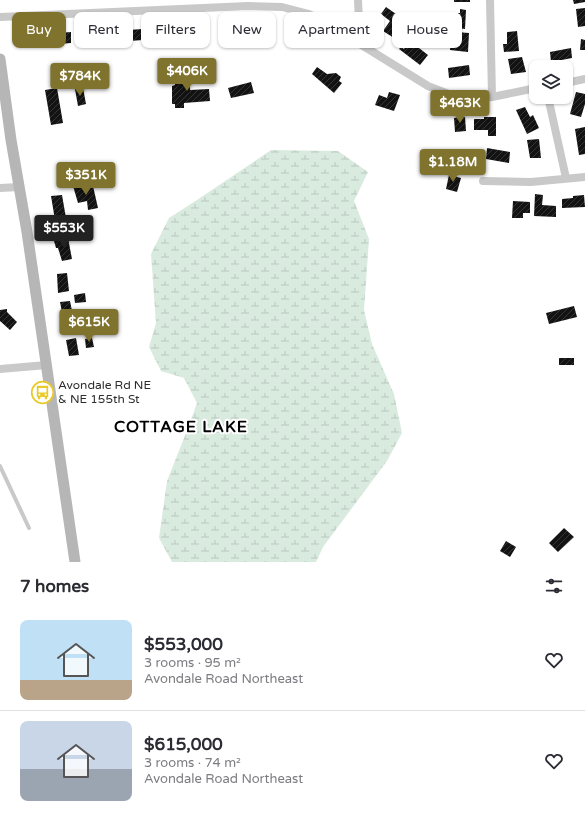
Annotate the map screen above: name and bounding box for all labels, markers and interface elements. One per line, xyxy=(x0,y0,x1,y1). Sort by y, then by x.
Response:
chip: Buy xyxy=(12,12,66,48)
chip: Rent xyxy=(74,12,133,48)
chip: Filters xyxy=(141,12,210,48)
chip: New xyxy=(218,12,276,48)
chip: Apartment xyxy=(284,12,384,48)
chip: House xyxy=(392,12,462,48)
pin: $406K xyxy=(159,58,215,92)
map controls xyxy=(529,60,573,104)
button: layers xyxy=(529,60,573,104)
pin: $784K xyxy=(52,63,108,97)
text: $406K xyxy=(166,63,208,79)
text: $784K xyxy=(59,68,101,84)
pin: $463K xyxy=(432,90,488,124)
text: $463K xyxy=(439,95,481,111)
pin: $1.18M xyxy=(420,149,486,183)
text: $1.18M xyxy=(429,154,477,170)
pin: $351K xyxy=(58,162,114,196)
text: $351K xyxy=(65,167,107,183)
pin: $553K xyxy=(36,215,92,249)
text: $553K xyxy=(43,220,85,236)
pin: $615K xyxy=(61,309,117,343)
text: $615K xyxy=(68,314,110,330)
place label: Avondale Rd NE & NE 155th St xyxy=(58,378,151,406)
bus stop icon: Avondale Rd NE & NE 155th St xyxy=(29,379,55,405)
district label: COTTAGE LAKE xyxy=(114,417,248,437)
icon: filters xyxy=(543,575,565,597)
text: 7 homes xyxy=(20,576,89,597)
text: $553,000 xyxy=(144,634,223,655)
icon: home xyxy=(52,636,100,684)
icon: heart xyxy=(543,649,565,671)
text: 3 rooms · 95 m² xyxy=(144,655,241,671)
text: Avondale Road Northeast xyxy=(144,671,303,687)
text: $615,000 xyxy=(144,734,223,755)
icon: home xyxy=(52,737,100,785)
icon: heart xyxy=(543,750,565,772)
text: 3 rooms · 74 m² xyxy=(144,755,241,771)
text: Avondale Road Northeast xyxy=(144,771,303,787)

